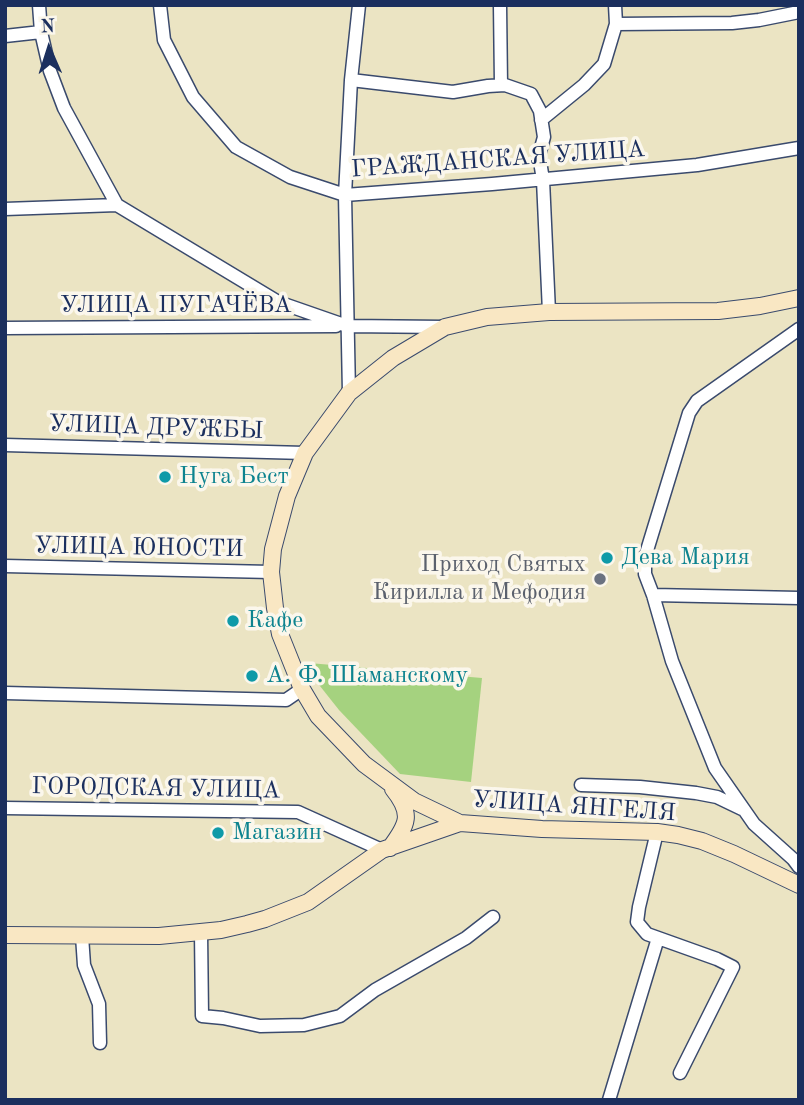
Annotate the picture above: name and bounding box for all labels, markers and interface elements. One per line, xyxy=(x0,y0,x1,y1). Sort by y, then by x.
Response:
north arrow xyxy=(14,14,84,84)
text: N xyxy=(40,18,56,37)
street label: ГРАЖДАНСКАЯ УЛИЦА xyxy=(350,135,646,185)
street label: УЛИЦА ПУГАЧЁВА xyxy=(60,292,292,320)
street label: УЛИЦА ДРУЖБЫ xyxy=(48,410,264,446)
place label: Нуга Бест xyxy=(179,463,289,491)
marker: Нуга Бест xyxy=(157,469,173,485)
street label: УЛИЦА ЮНОСТИ xyxy=(34,532,244,564)
place label: Дева Мария xyxy=(621,544,750,572)
marker: Дева Мария xyxy=(599,550,615,566)
place label: Приход Святых Кирилла и Мефодия xyxy=(372,551,586,607)
marker: Приход Святых Кирилла и Мефодия xyxy=(592,571,608,587)
place label: Кафе xyxy=(247,607,303,635)
marker: Кафе xyxy=(225,613,241,629)
place label: А. Ф. Шаманскому xyxy=(266,662,468,690)
marker: А. Ф. Шаманскому xyxy=(244,668,260,684)
street label: ГОРОДСКАЯ УЛИЦА xyxy=(31,772,281,806)
street label: УЛИЦА ЯНГЕЛЯ xyxy=(471,786,677,828)
place label: Магазин xyxy=(232,819,322,847)
marker: Магазин xyxy=(210,825,226,841)

